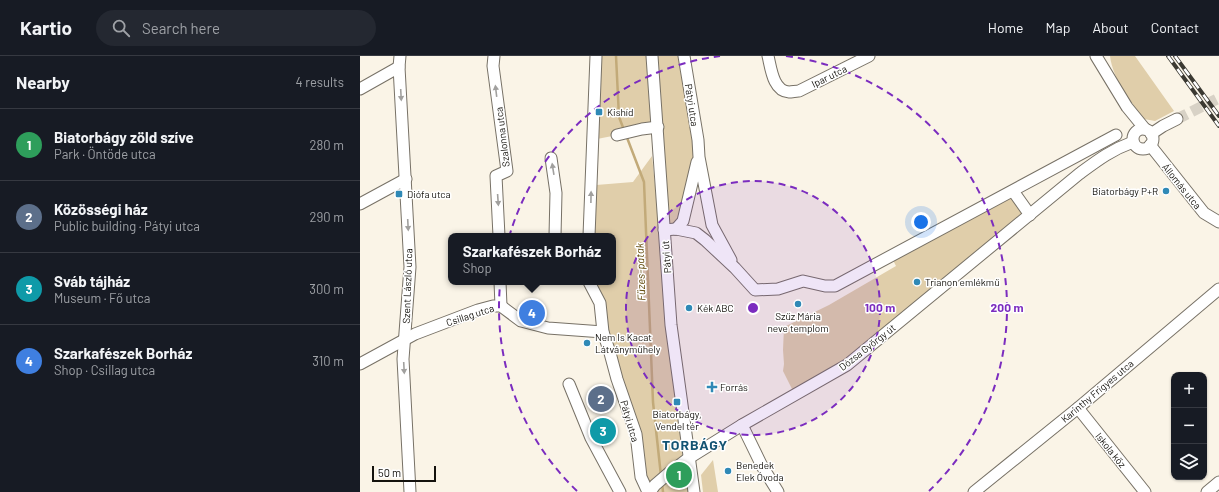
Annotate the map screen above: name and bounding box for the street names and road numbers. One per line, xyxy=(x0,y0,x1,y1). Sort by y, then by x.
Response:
street label: Ipar utca xyxy=(809,62,849,90)
street label: Pátyi utca xyxy=(683,83,701,127)
street label: Szalonna utca xyxy=(492,106,512,168)
street label: Állomás utca xyxy=(1160,161,1204,211)
street label: Pátyi út xyxy=(659,240,673,274)
street label: Szent László utca xyxy=(400,248,414,324)
street label: Csillag utca xyxy=(445,302,495,328)
street label: Dózsa György út xyxy=(836,321,898,373)
street label: Karinthy Frigyes utca xyxy=(1058,357,1136,425)
street label: Pátyi utca xyxy=(618,399,642,443)
street label: Iskola köz xyxy=(1093,430,1129,470)

